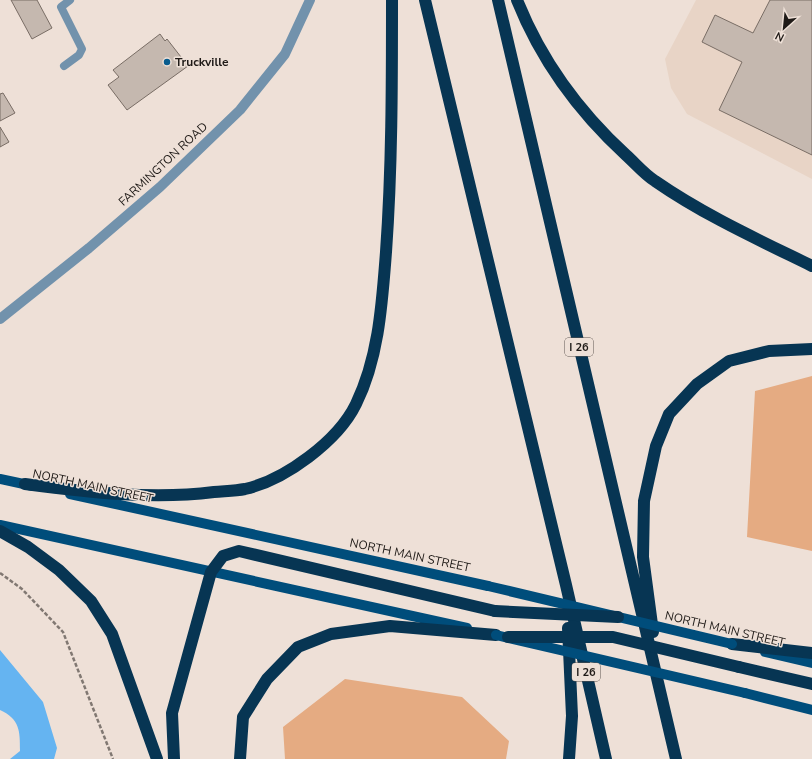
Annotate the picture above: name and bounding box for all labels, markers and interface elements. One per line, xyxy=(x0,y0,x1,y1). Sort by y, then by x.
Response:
north arrow xyxy=(764,8,804,48)
text: N xyxy=(773,28,787,45)
place label: Truckville xyxy=(175,54,229,70)
marker: Truckville xyxy=(162,57,172,67)
street label: FARMINGTON ROAD xyxy=(115,119,211,209)
road number: I 26 xyxy=(565,338,593,356)
street label: NORTH MAIN STREET xyxy=(31,465,156,507)
street label: NORTH MAIN STREET xyxy=(348,534,473,576)
street label: NORTH MAIN STREET xyxy=(663,607,787,651)
road number: I 26 xyxy=(572,663,600,681)

